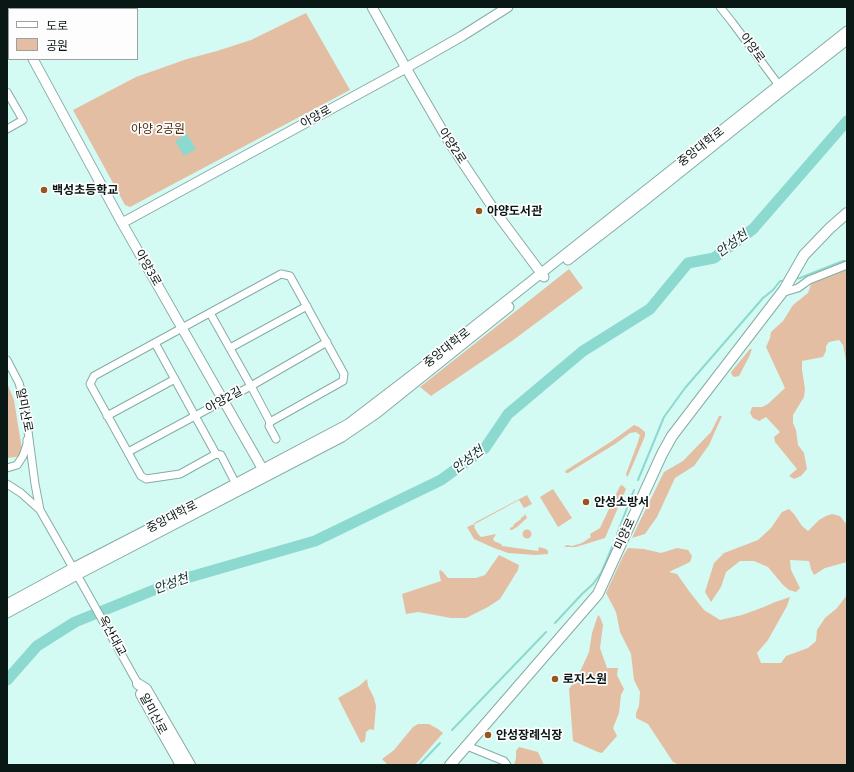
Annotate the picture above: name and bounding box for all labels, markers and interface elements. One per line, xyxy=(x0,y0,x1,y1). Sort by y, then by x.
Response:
legend xyxy=(8,8,138,60)
text: 도로 xyxy=(46,19,68,33)
street label: 아양로 xyxy=(736,30,768,66)
text: 공원 xyxy=(46,39,68,53)
street label: 아양로 xyxy=(298,103,334,131)
park label: 아양 2공원 xyxy=(131,122,185,136)
street label: 중앙대학로 xyxy=(675,124,727,170)
street label: 아양2로 xyxy=(435,125,469,167)
place label: 백성초등학교 xyxy=(52,183,118,197)
marker: 백성초등학교 xyxy=(39,185,49,195)
place label: 아양도서관 xyxy=(487,204,542,218)
marker: 아양도서관 xyxy=(474,206,484,216)
water label: 안성천 xyxy=(713,227,751,261)
street label: 아양3로 xyxy=(132,247,164,289)
street label: 중앙대학로 xyxy=(421,325,473,371)
street label: 아양2길 xyxy=(203,384,245,416)
street label: 알미산로 xyxy=(13,387,35,433)
water label: 안성천 xyxy=(449,443,487,477)
place label: 안성소방서 xyxy=(594,495,649,509)
marker: 안성소방서 xyxy=(581,497,591,507)
street label: 중앙대학로 xyxy=(144,498,200,536)
street label: 미양로 xyxy=(611,516,639,552)
water label: 안성천 xyxy=(151,571,191,597)
street label: 옥산대교 xyxy=(95,613,129,659)
place label: 로지스원 xyxy=(563,672,607,686)
marker: 로지스원 xyxy=(550,674,560,684)
street label: 알미산로 xyxy=(136,691,170,737)
place label: 안성장례식장 xyxy=(496,728,562,742)
marker: 안성장례식장 xyxy=(483,730,493,740)

